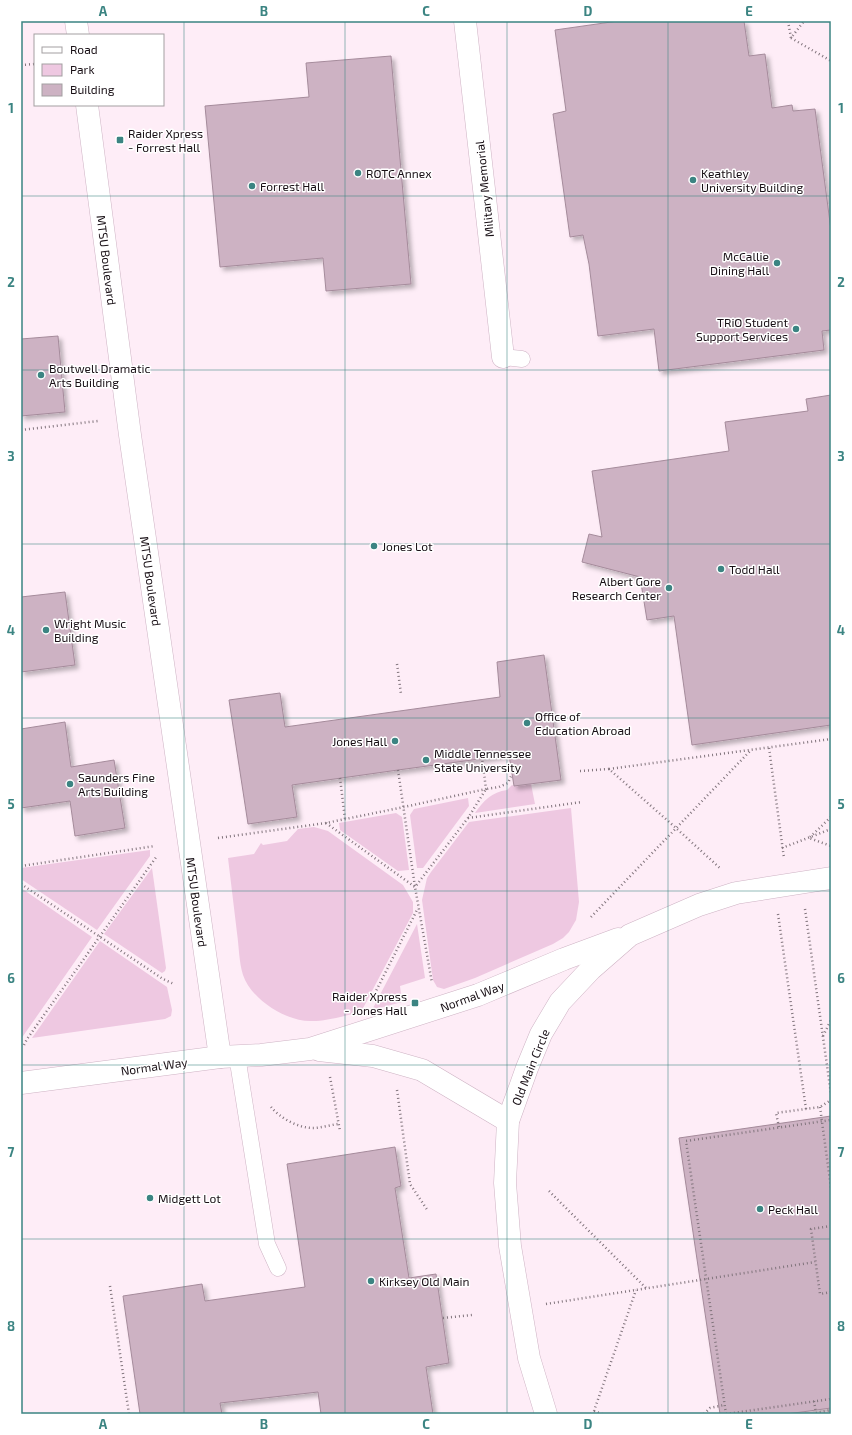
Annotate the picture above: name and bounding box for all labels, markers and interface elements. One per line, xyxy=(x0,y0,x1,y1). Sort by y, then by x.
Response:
text: A xyxy=(99,3,108,19)
text: B xyxy=(260,3,268,19)
text: C xyxy=(422,3,430,19)
text: D xyxy=(584,3,593,19)
text: E xyxy=(745,3,753,19)
legend xyxy=(34,34,164,106)
text: Road xyxy=(70,42,98,56)
text: Park xyxy=(70,62,95,76)
text: Building xyxy=(70,82,115,96)
text: 1 xyxy=(8,100,14,116)
text: 1 xyxy=(838,100,844,116)
place label: Raider Xpress - Forrest Hall xyxy=(128,126,203,154)
marker: Raider Xpress - Forrest Hall xyxy=(115,135,125,145)
street label: Military Memorial xyxy=(472,140,496,238)
place label: ROTC Annex xyxy=(366,166,432,180)
place label: Keathley University Building xyxy=(701,166,804,194)
marker: ROTC Annex xyxy=(353,168,363,178)
marker: Keathley University Building xyxy=(688,175,698,185)
place label: Forrest Hall xyxy=(260,179,325,193)
marker: Forrest Hall xyxy=(247,181,257,191)
street label: MTSU Boulevard xyxy=(95,214,119,306)
place label: McCallie Dining Hall xyxy=(710,249,769,277)
marker: McCallie Dining Hall xyxy=(772,258,782,268)
text: 2 xyxy=(7,274,15,290)
text: 2 xyxy=(837,274,845,290)
place label: TRiO Student Support Services xyxy=(696,315,788,343)
marker: TRiO Student Support Services xyxy=(791,324,801,334)
place label: Boutwell Dramatic Arts Building xyxy=(49,361,150,389)
marker: Boutwell Dramatic Arts Building xyxy=(36,370,46,380)
text: 3 xyxy=(7,448,15,464)
text: 3 xyxy=(837,448,845,464)
street label: MTSU Boulevard xyxy=(138,535,164,627)
place label: Jones Lot xyxy=(382,539,433,553)
marker: Jones Lot xyxy=(369,541,379,551)
place label: Todd Hall xyxy=(729,562,780,576)
marker: Todd Hall xyxy=(716,564,726,574)
place label: Albert Gore Research Center xyxy=(572,574,661,602)
marker: Albert Gore Research Center xyxy=(664,583,674,593)
place label: Wright Music Building xyxy=(54,616,126,644)
text: 4 xyxy=(7,622,15,638)
text: 4 xyxy=(837,622,845,638)
marker: Wright Music Building xyxy=(41,625,51,635)
place label: Office of Education Abroad xyxy=(535,709,631,737)
marker: Office of Education Abroad xyxy=(522,718,532,728)
place label: Jones Hall xyxy=(332,734,387,748)
marker: Jones Hall xyxy=(390,736,400,746)
place label: Middle Tennessee State University xyxy=(434,746,531,774)
marker: Middle Tennessee State University xyxy=(421,755,431,765)
place label: Saunders Fine Arts Building xyxy=(78,770,155,798)
marker: Saunders Fine Arts Building xyxy=(65,779,75,789)
text: 5 xyxy=(7,796,15,812)
text: 5 xyxy=(837,796,845,812)
street label: MTSU Boulevard xyxy=(184,856,210,948)
text: 6 xyxy=(7,970,15,986)
text: 6 xyxy=(837,970,845,986)
street label: Normal Way xyxy=(438,978,507,1014)
place label: Raider Xpress - Jones Hall xyxy=(332,989,407,1017)
marker: Raider Xpress - Jones Hall xyxy=(410,998,420,1008)
street label: Old Main Circle xyxy=(508,1027,552,1107)
street label: Normal Way xyxy=(120,1054,189,1078)
text: 7 xyxy=(8,1144,15,1160)
text: 7 xyxy=(838,1144,845,1160)
place label: Midgett Lot xyxy=(158,1191,221,1205)
marker: Midgett Lot xyxy=(145,1193,155,1203)
place label: Peck Hall xyxy=(768,1202,818,1216)
marker: Peck Hall xyxy=(755,1204,765,1214)
place label: Kirksey Old Main xyxy=(379,1274,469,1288)
marker: Kirksey Old Main xyxy=(366,1276,376,1286)
text: 8 xyxy=(7,1318,15,1334)
text: 8 xyxy=(837,1318,845,1334)
text: A xyxy=(99,1416,108,1432)
text: B xyxy=(260,1416,268,1432)
text: C xyxy=(422,1416,430,1432)
text: D xyxy=(584,1416,593,1432)
text: E xyxy=(745,1416,753,1432)

